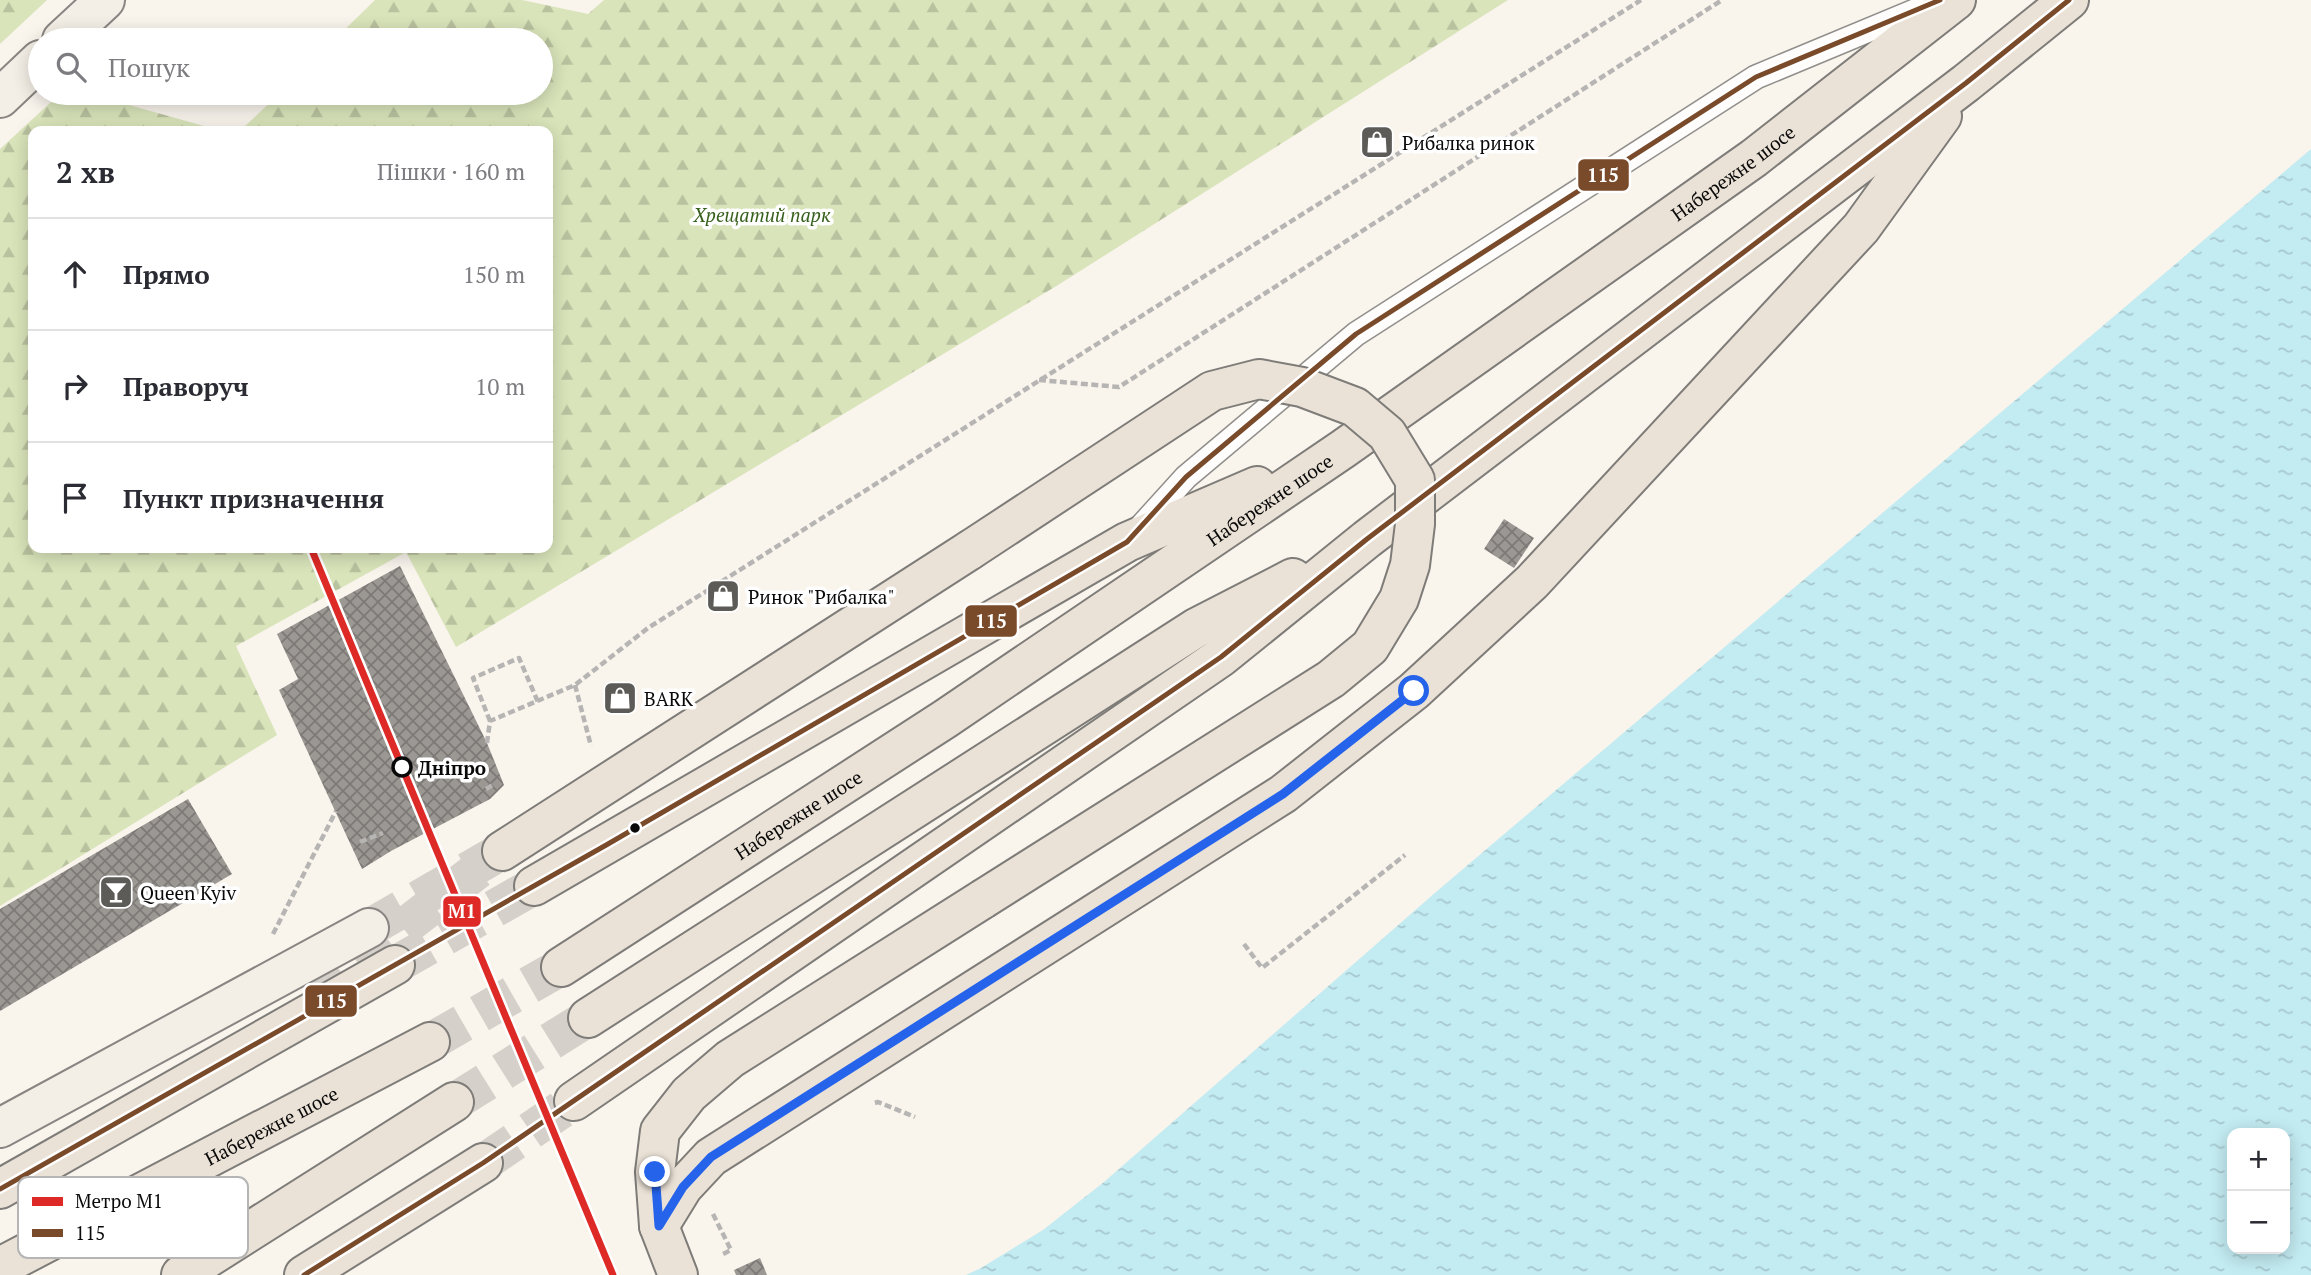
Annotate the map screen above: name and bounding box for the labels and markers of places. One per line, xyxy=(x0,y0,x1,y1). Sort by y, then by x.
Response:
shop icon: Рибалка ринок xyxy=(1358,123,1396,161)
place label: Рибалка ринок xyxy=(1402,130,1535,155)
shop icon: Ринок "Рибалка" xyxy=(704,577,742,615)
place label: Ринок "Рибалка" xyxy=(748,584,895,609)
shop icon: BARK xyxy=(601,679,639,717)
place label: BARK xyxy=(644,686,694,711)
place label: Дніпро xyxy=(418,755,486,780)
marker: Дніпро xyxy=(392,757,412,777)
unlabelled marker xyxy=(628,821,642,835)
bar icon: Queen Kyiv xyxy=(97,873,135,911)
place label: Queen Kyiv xyxy=(140,880,237,905)

